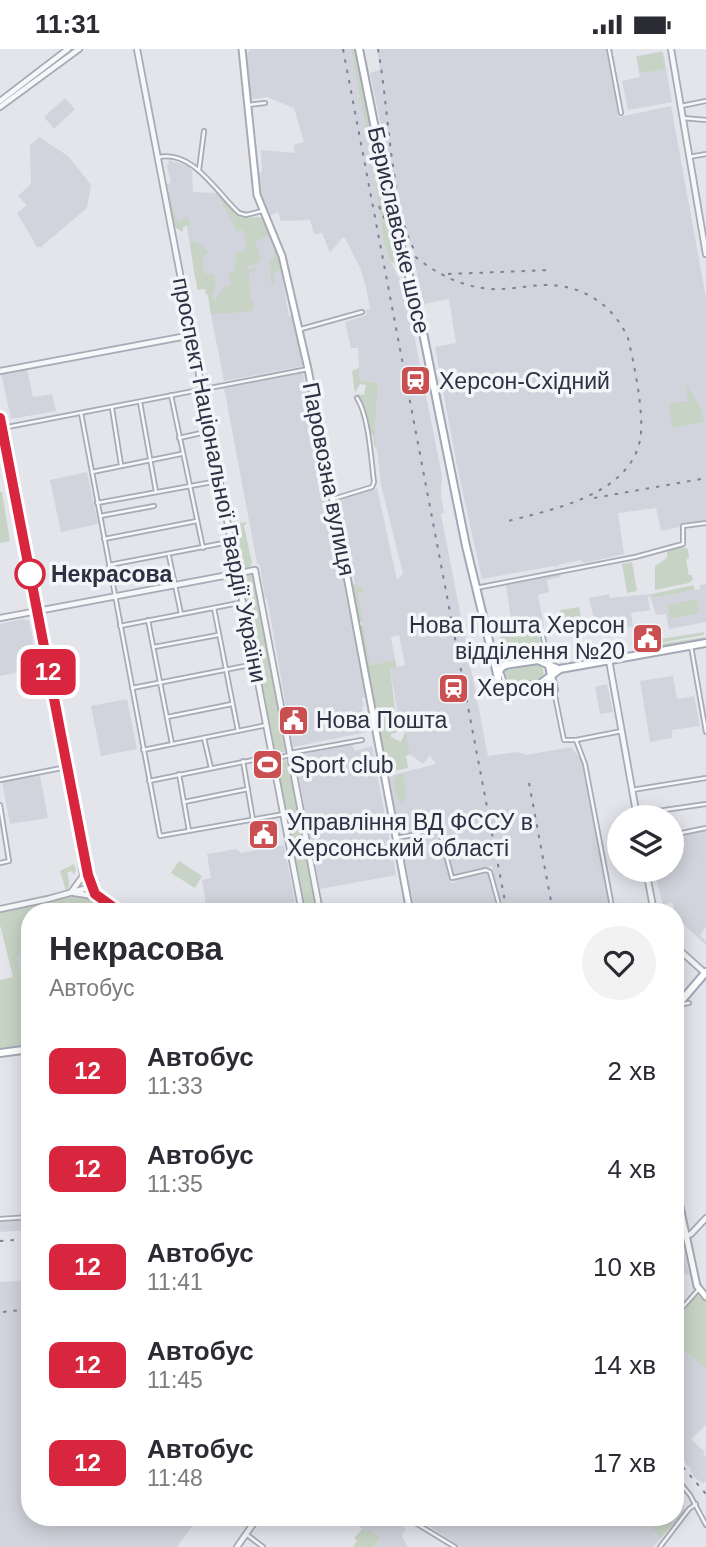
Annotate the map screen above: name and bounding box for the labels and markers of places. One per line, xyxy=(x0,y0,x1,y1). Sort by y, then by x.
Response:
station icon: Херсон-Східний xyxy=(399,364,433,398)
place label: Херсон-Східний xyxy=(439,368,610,394)
marker: Некрасова xyxy=(15,559,45,589)
place label: Некрасова xyxy=(51,561,172,587)
place label: Нова Пошта Херсон відділення №20 xyxy=(409,612,625,664)
public building icon: Нова Пошта Херсон відділення №20 xyxy=(631,621,665,655)
station icon: Херсон xyxy=(437,671,471,705)
place label: Херсон xyxy=(477,675,555,701)
public building icon: Нова Пошта xyxy=(276,703,310,737)
place label: Нова Пошта xyxy=(316,707,448,733)
sports icon: Sport club xyxy=(250,748,284,782)
place label: Sport club xyxy=(290,752,394,778)
place label: Управління ВД ФССУ в Херсонський області xyxy=(287,809,533,861)
public building icon: Управління ВД ФССУ в Херсонський області xyxy=(247,818,281,852)

